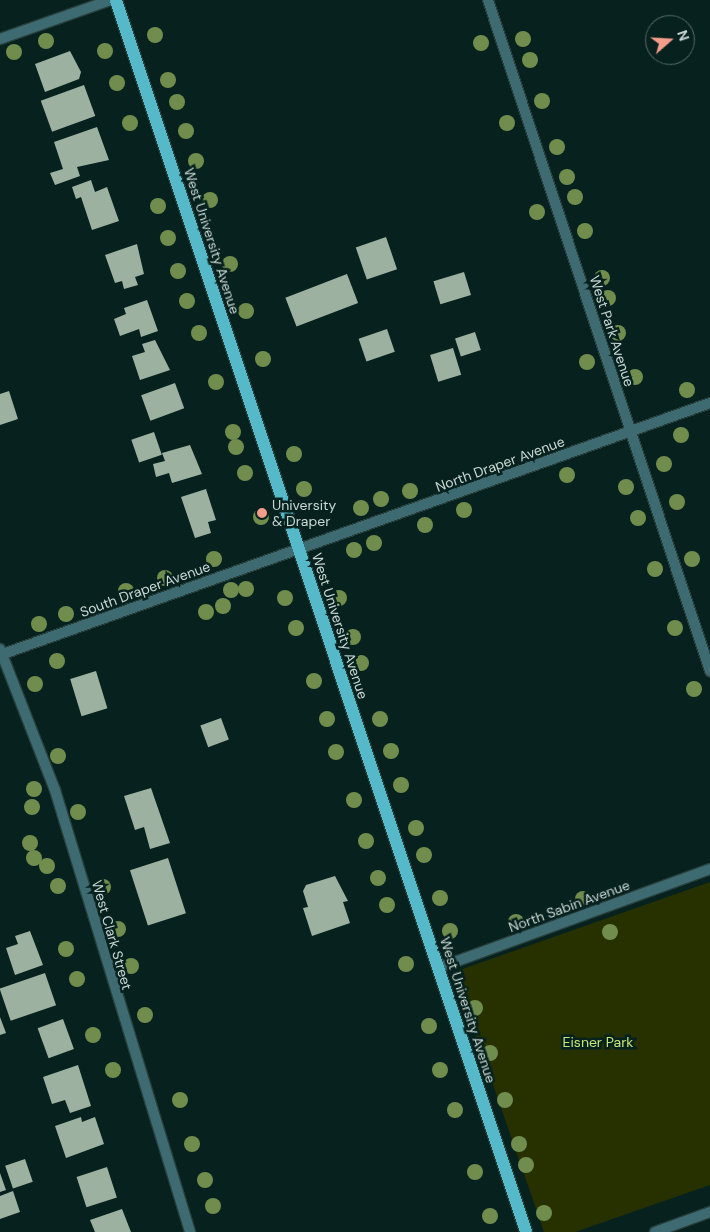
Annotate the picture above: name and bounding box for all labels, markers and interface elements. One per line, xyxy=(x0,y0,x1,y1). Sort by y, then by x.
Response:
north arrow xyxy=(645,15,695,65)
text: N xyxy=(673,28,693,43)
street label: West University Avenue xyxy=(180,166,244,316)
street label: West Park Avenue xyxy=(586,273,638,389)
street label: North Draper Avenue xyxy=(433,433,567,495)
place label: University & Draper xyxy=(272,497,336,530)
marker: University & Draper xyxy=(256,507,268,519)
street label: West University Avenue xyxy=(308,551,372,701)
street label: South Draper Avenue xyxy=(78,558,212,620)
street label: North Sabin Avenue xyxy=(506,876,632,936)
street label: West Clark Street xyxy=(88,878,136,992)
street label: West University Avenue xyxy=(436,935,500,1085)
park label: Eisner Park xyxy=(563,1034,633,1050)

